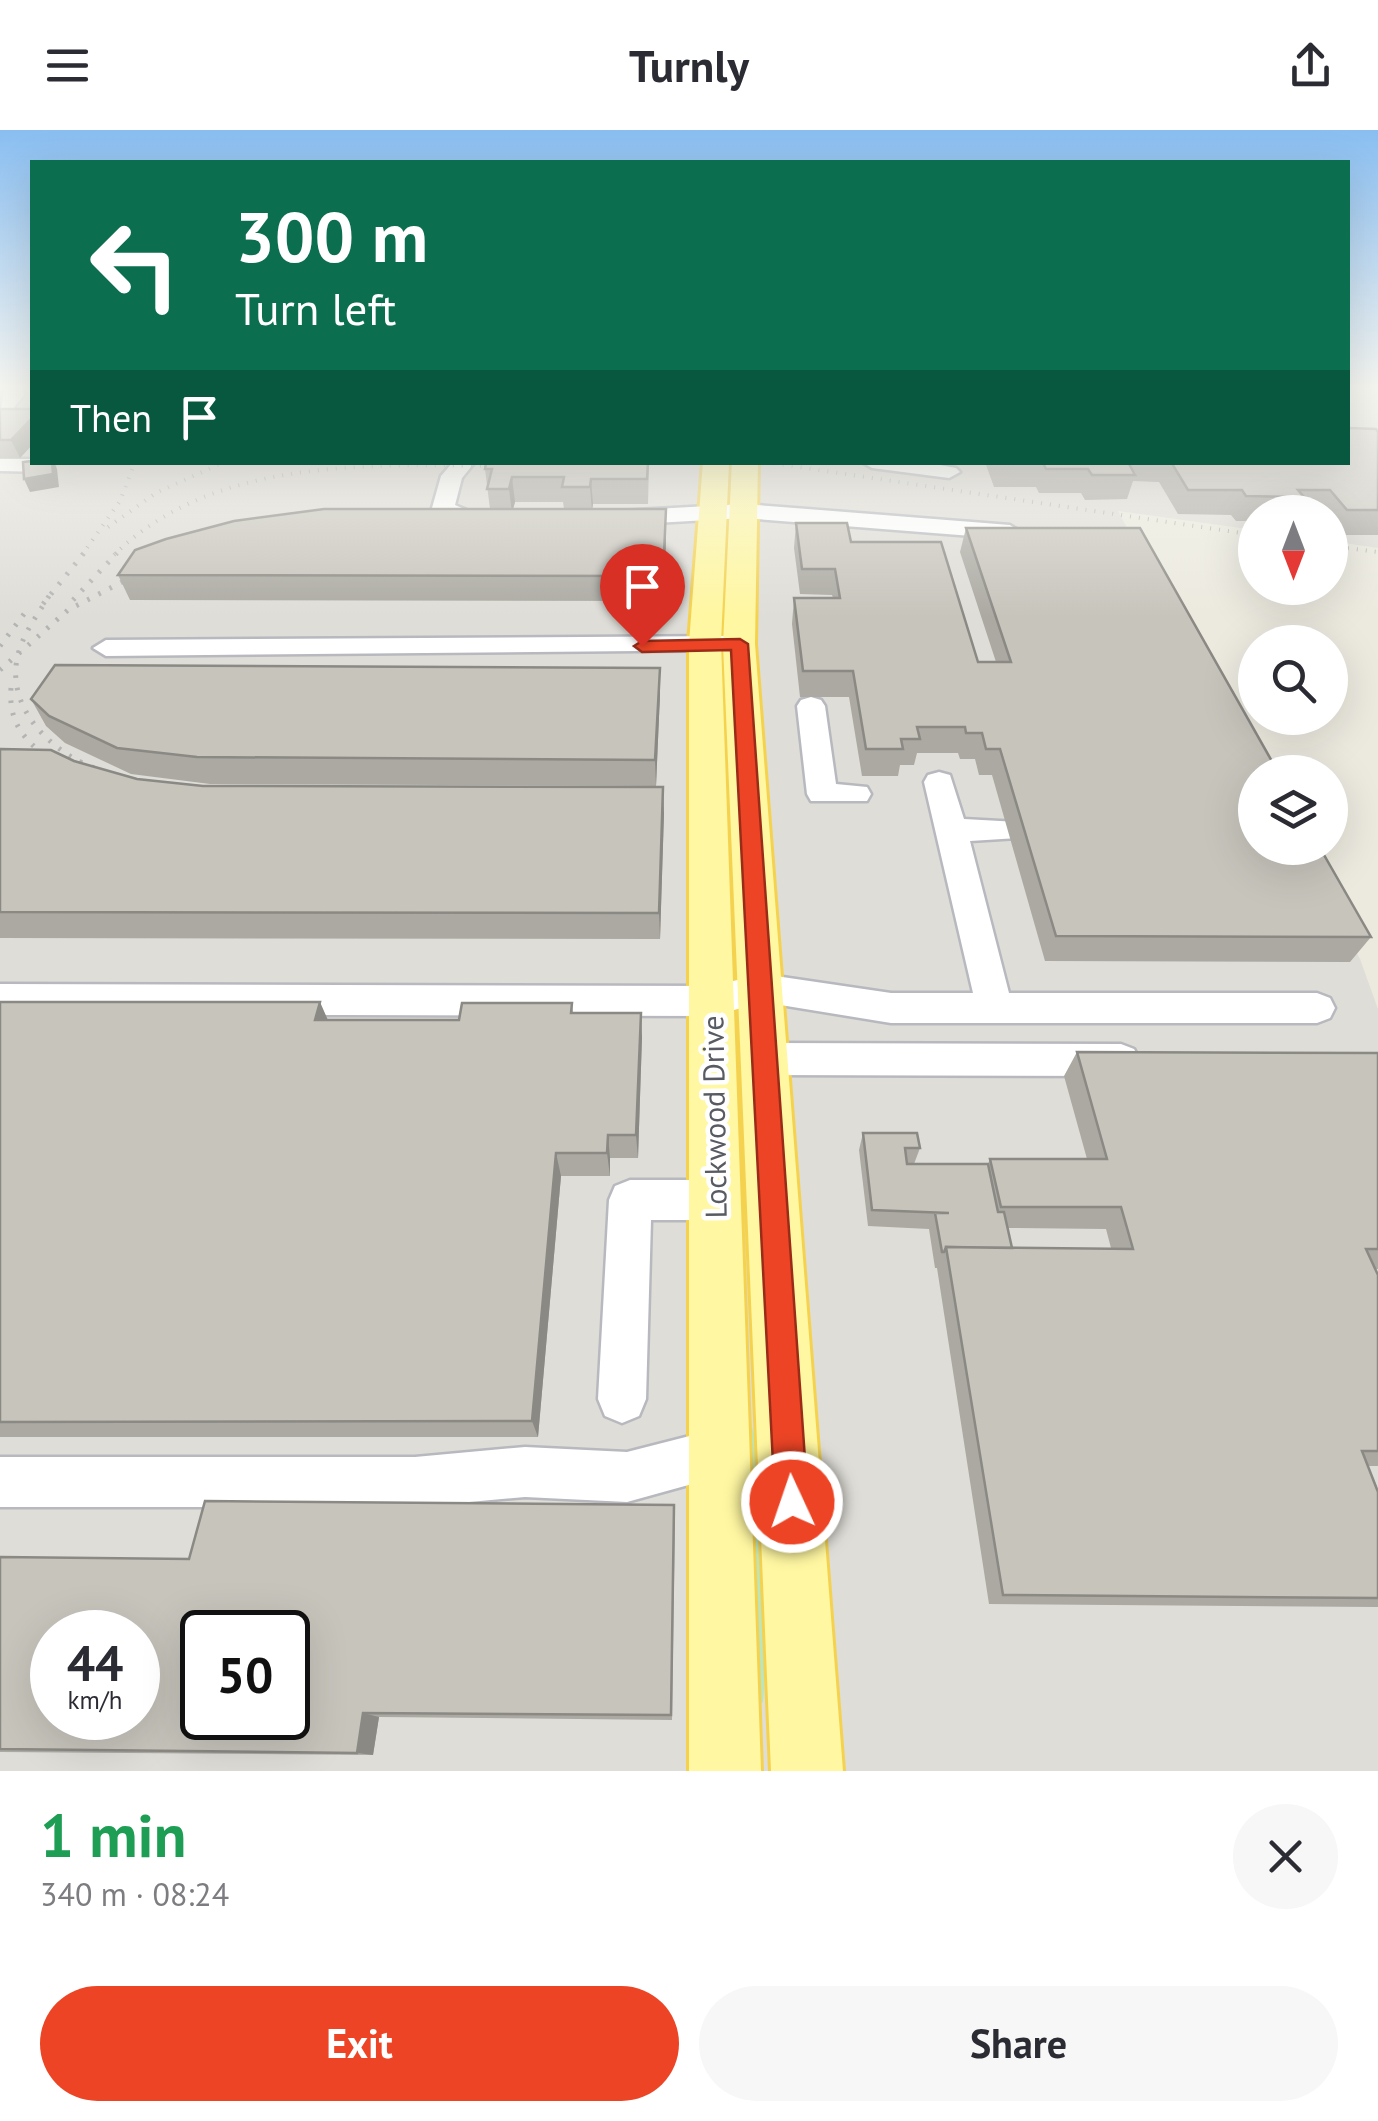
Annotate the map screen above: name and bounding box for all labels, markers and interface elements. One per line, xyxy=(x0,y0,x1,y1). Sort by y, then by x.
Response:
text: Turnly xyxy=(629,36,749,94)
icon: menu xyxy=(40,38,95,93)
icon: share xyxy=(1283,38,1338,93)
text: 300 m xyxy=(235,191,428,281)
icon: left xyxy=(70,200,200,330)
text: Turn left xyxy=(235,279,396,337)
icon: arrive xyxy=(172,390,227,445)
text: Then xyxy=(70,393,152,442)
north arrow xyxy=(1238,495,1348,605)
map controls xyxy=(1238,495,1348,865)
pin xyxy=(600,544,685,647)
icon: arrive xyxy=(615,559,670,614)
button: search xyxy=(1238,625,1348,735)
button: layers xyxy=(1238,755,1348,865)
street label: Lockwood Drive xyxy=(692,1015,735,1219)
position arrow xyxy=(740,1450,844,1554)
speed limit sign: 50 xyxy=(180,1610,310,1740)
text: 44 xyxy=(67,1630,123,1695)
text: km/h xyxy=(68,1684,122,1716)
text: 1 min xyxy=(40,1796,186,1874)
button: close xyxy=(1233,1804,1338,1909)
text: 340 m · 08:24 xyxy=(40,1873,229,1915)
button: Exit xyxy=(40,1986,679,2101)
button: Share xyxy=(699,1986,1338,2101)

